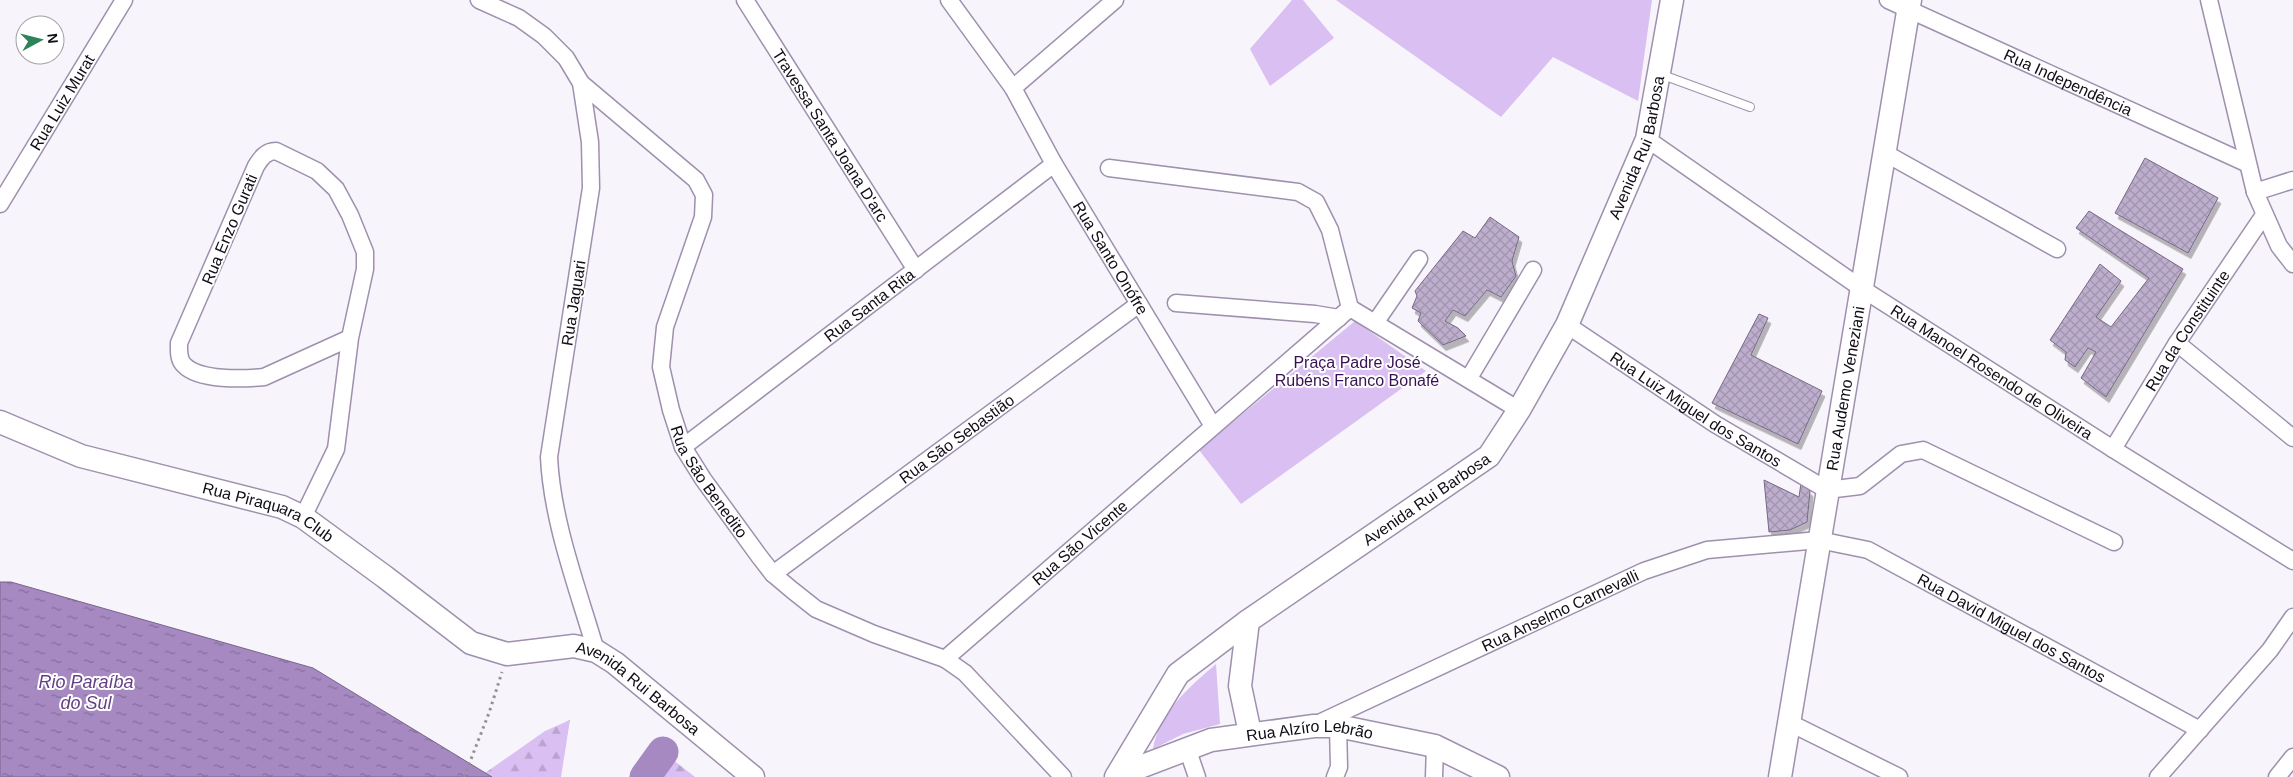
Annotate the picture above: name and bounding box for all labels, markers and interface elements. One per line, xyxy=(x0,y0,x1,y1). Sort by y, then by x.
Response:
north arrow xyxy=(15,15,65,65)
text: N xyxy=(44,32,61,44)
street label: Travessa Santa Joana D'arc xyxy=(769,46,891,225)
street label: Rua Independência xyxy=(2001,46,2135,119)
street label: Rua Luiz Murat xyxy=(27,51,98,153)
street label: Avenida Rui Barbosa xyxy=(1606,75,1667,222)
street label: Rua Enzo Gurati xyxy=(199,171,260,287)
street label: Rua Santo Onófre xyxy=(1070,199,1151,318)
street label: Rua Jaguari xyxy=(558,259,589,347)
street label: Rua Santa Rita xyxy=(821,266,918,345)
street label: Rua da Constituinte xyxy=(2142,267,2233,394)
street label: Rua Manoel Rosendo de Oliveira xyxy=(1888,301,2096,443)
street label: Rua Audemo Veneziani xyxy=(1823,305,1868,472)
street label: Rua Luiz Miguel dos Santos xyxy=(1607,349,1784,470)
park label: Praça Padre José Rubéns Franco Bonafé xyxy=(1275,354,1439,389)
street label: Rua São Sebastião xyxy=(896,391,1017,487)
street label: Rua São Benedito xyxy=(668,424,751,541)
street label: Avenida Rui Barbosa xyxy=(1360,450,1493,549)
street label: Rua Piraquara Club xyxy=(201,479,337,545)
street label: Rua São Vicente xyxy=(1029,497,1131,588)
street label: Rua Anselmo Carnevalli xyxy=(1479,567,1641,655)
street label: Rua David Miguel dos Santos xyxy=(1915,571,2108,686)
street label: Avenida Rui Barbosa xyxy=(574,639,703,738)
water label: Rio Paraíba do Sul xyxy=(38,672,134,713)
street label: Rua Alzíro Lebrão xyxy=(1245,718,1375,744)

